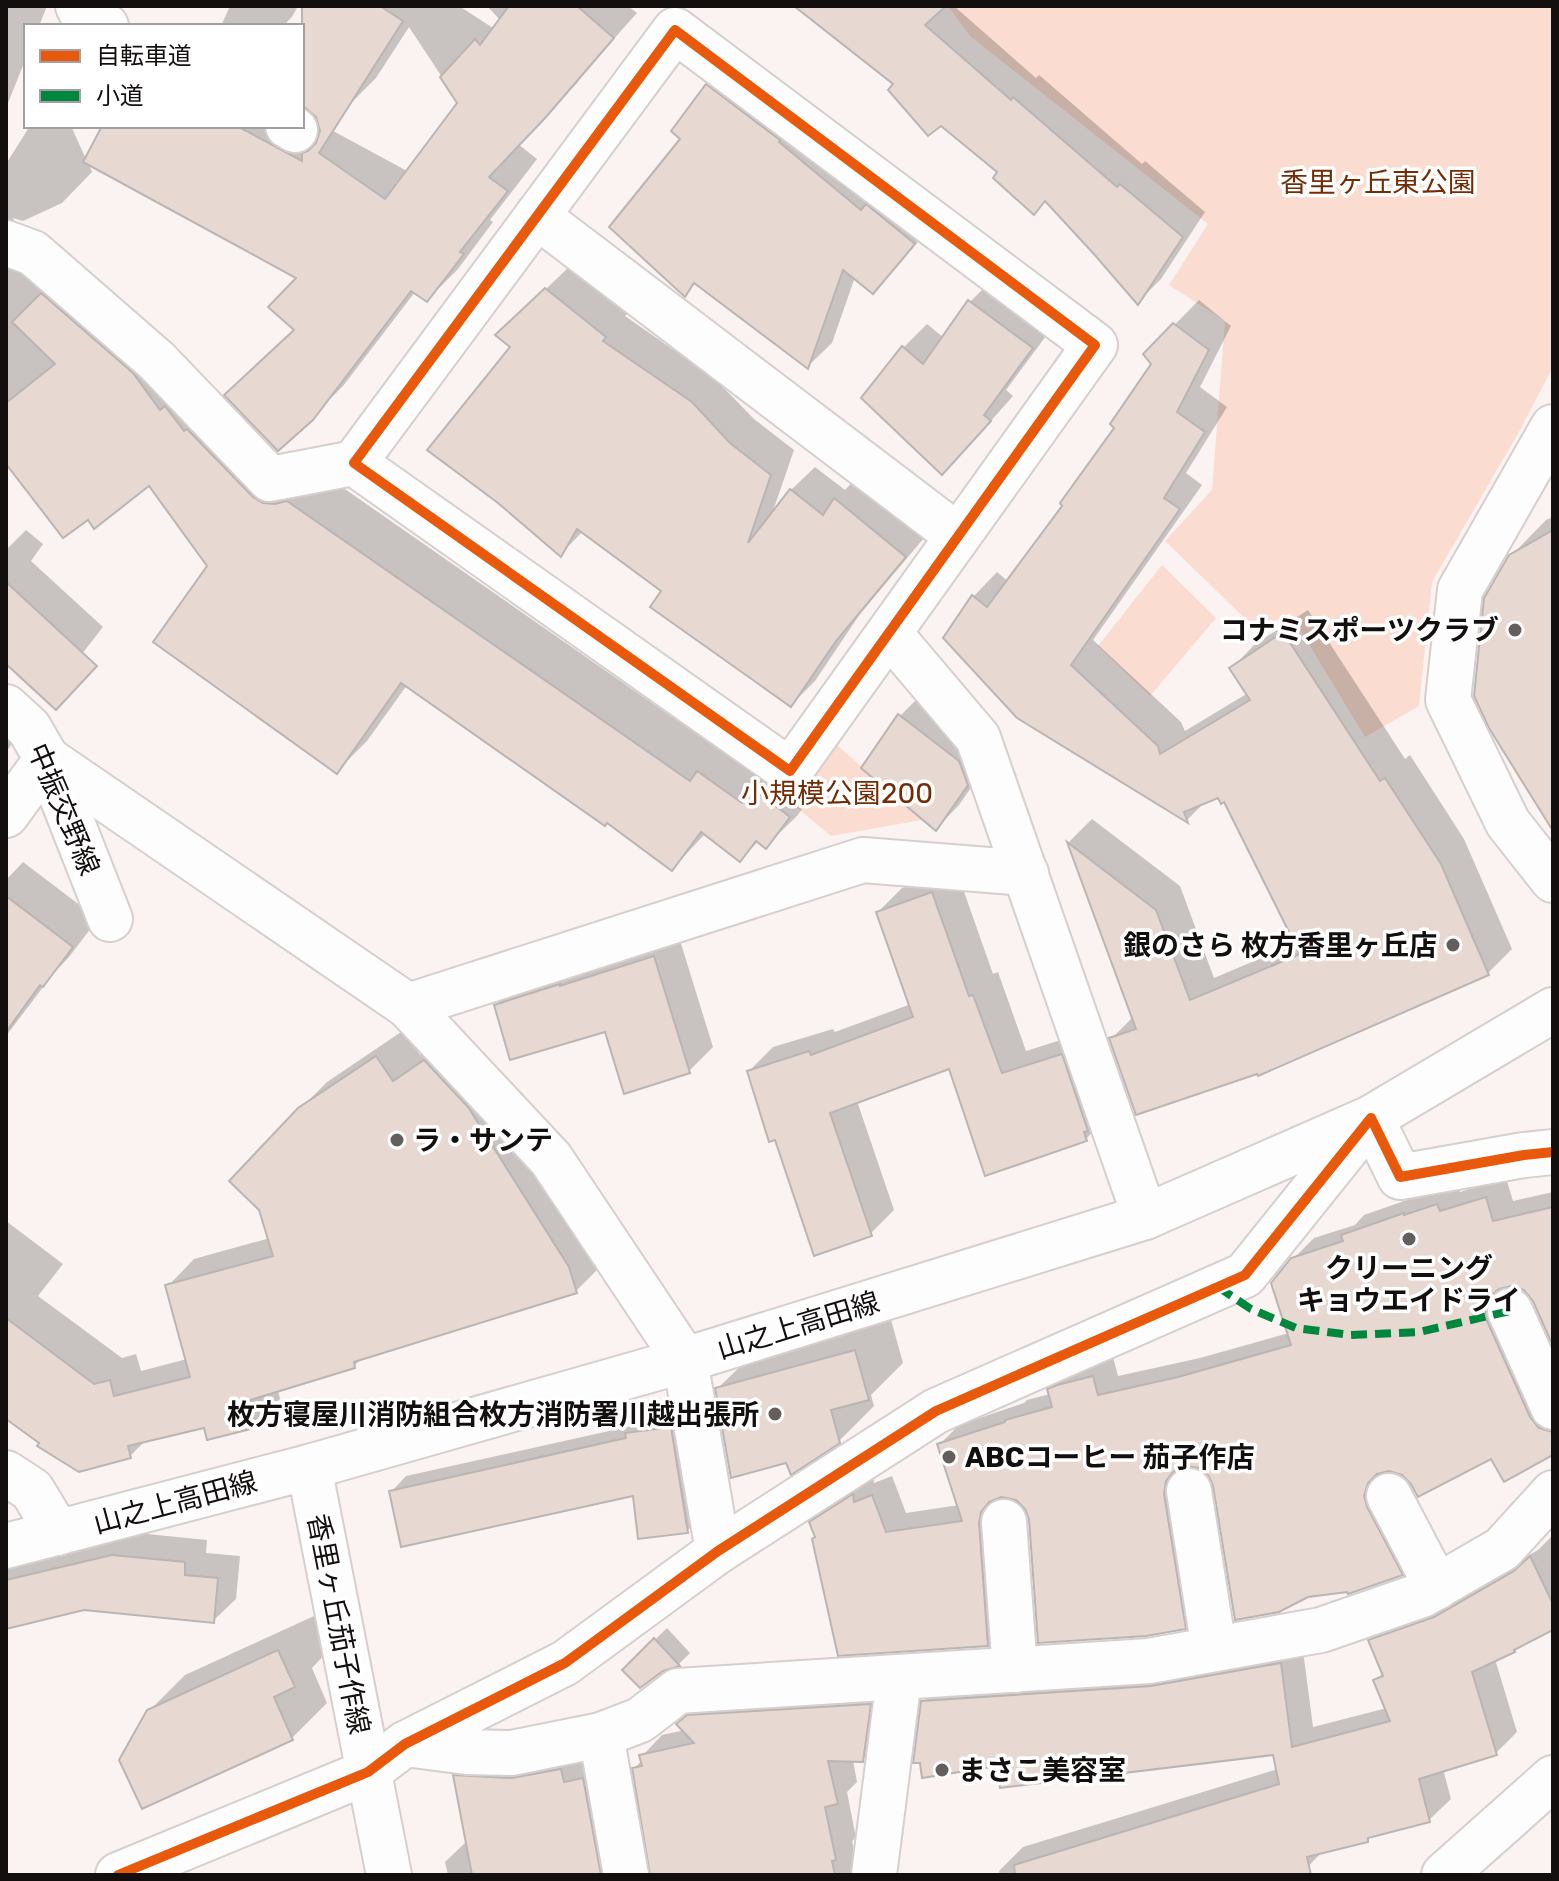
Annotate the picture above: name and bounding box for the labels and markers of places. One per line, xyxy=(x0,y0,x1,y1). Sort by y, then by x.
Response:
place label: コナミスポーツクラブ xyxy=(1220,614,1499,647)
marker: コナミスポーツクラブ xyxy=(1506,621,1524,639)
place label: 銀のさら 枚方香里ヶ丘店 xyxy=(1123,929,1437,962)
marker: 銀のさら 枚方香里ヶ丘店 xyxy=(1444,936,1462,954)
place label: ラ・サンテ xyxy=(413,1124,553,1157)
marker: ラ・サンテ xyxy=(388,1131,406,1149)
marker: クリーニング キョウエイドライ xyxy=(1400,1230,1418,1248)
place label: クリーニング キョウエイドライ xyxy=(1297,1252,1521,1317)
place label: 枚方寝屋川消防組合枚方消防署川越出張所 xyxy=(227,1398,759,1431)
marker: 枚方寝屋川消防組合枚方消防署川越出張所 xyxy=(766,1405,784,1423)
place label: ABCコーヒー 茄子作店 xyxy=(965,1441,1254,1474)
marker: ABCコーヒー 茄子作店 xyxy=(940,1448,958,1466)
place label: まさこ美容室 xyxy=(958,1754,1126,1787)
marker: まさこ美容室 xyxy=(933,1761,951,1779)

